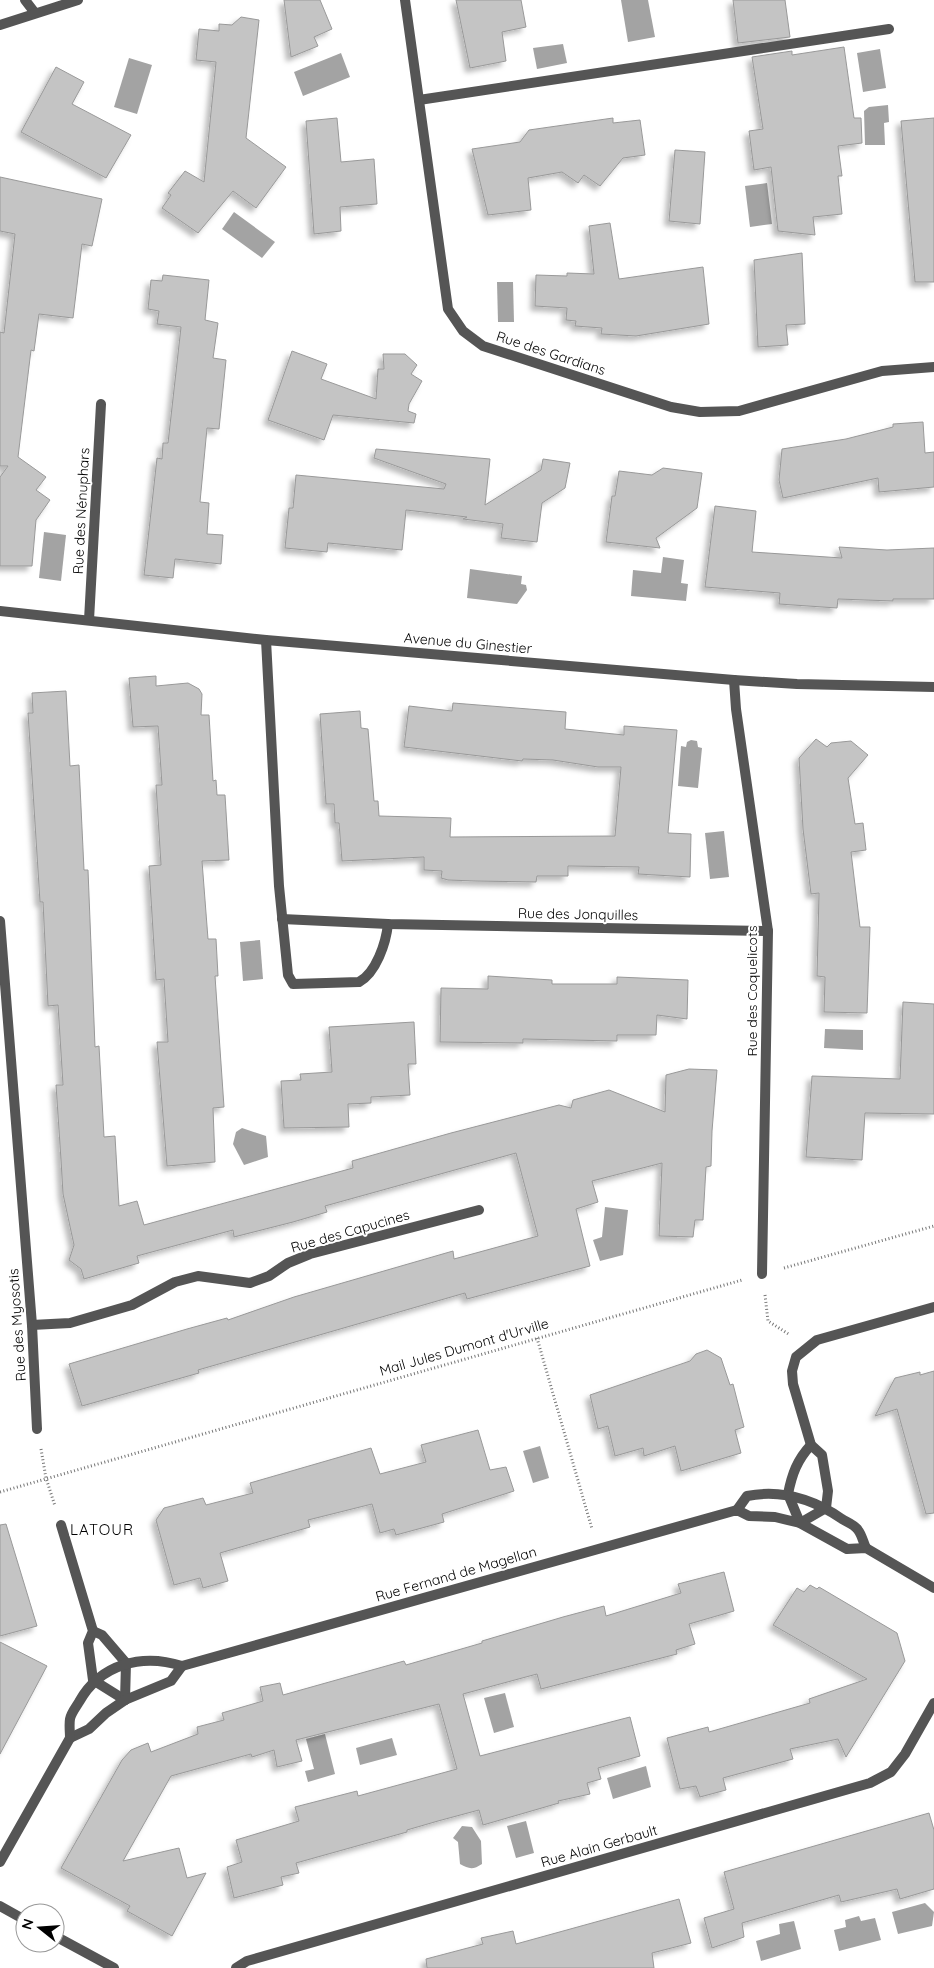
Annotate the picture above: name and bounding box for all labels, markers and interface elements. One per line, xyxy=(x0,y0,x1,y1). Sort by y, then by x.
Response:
street label: Rue des Gardians xyxy=(494,327,608,379)
street label: Rue des Nénuphars xyxy=(69,447,93,575)
street label: Avenue du Ginestier xyxy=(403,628,533,658)
street label: Rue des Jonquilles xyxy=(518,904,638,924)
street label: Rue des Coquelicots xyxy=(743,925,761,1057)
street label: Rue des Capucines xyxy=(289,1205,411,1257)
street label: Rue des Myosotis xyxy=(4,1268,30,1382)
street label: Mail Jules Dumont d'Urville xyxy=(377,1314,551,1380)
district label: LATOUR xyxy=(70,1520,134,1539)
street label: Rue Fernand de Magellan xyxy=(373,1542,539,1606)
street label: Rue Alain Gerbault xyxy=(539,1821,660,1871)
north arrow xyxy=(15,1903,65,1953)
text: N xyxy=(17,1917,38,1932)

